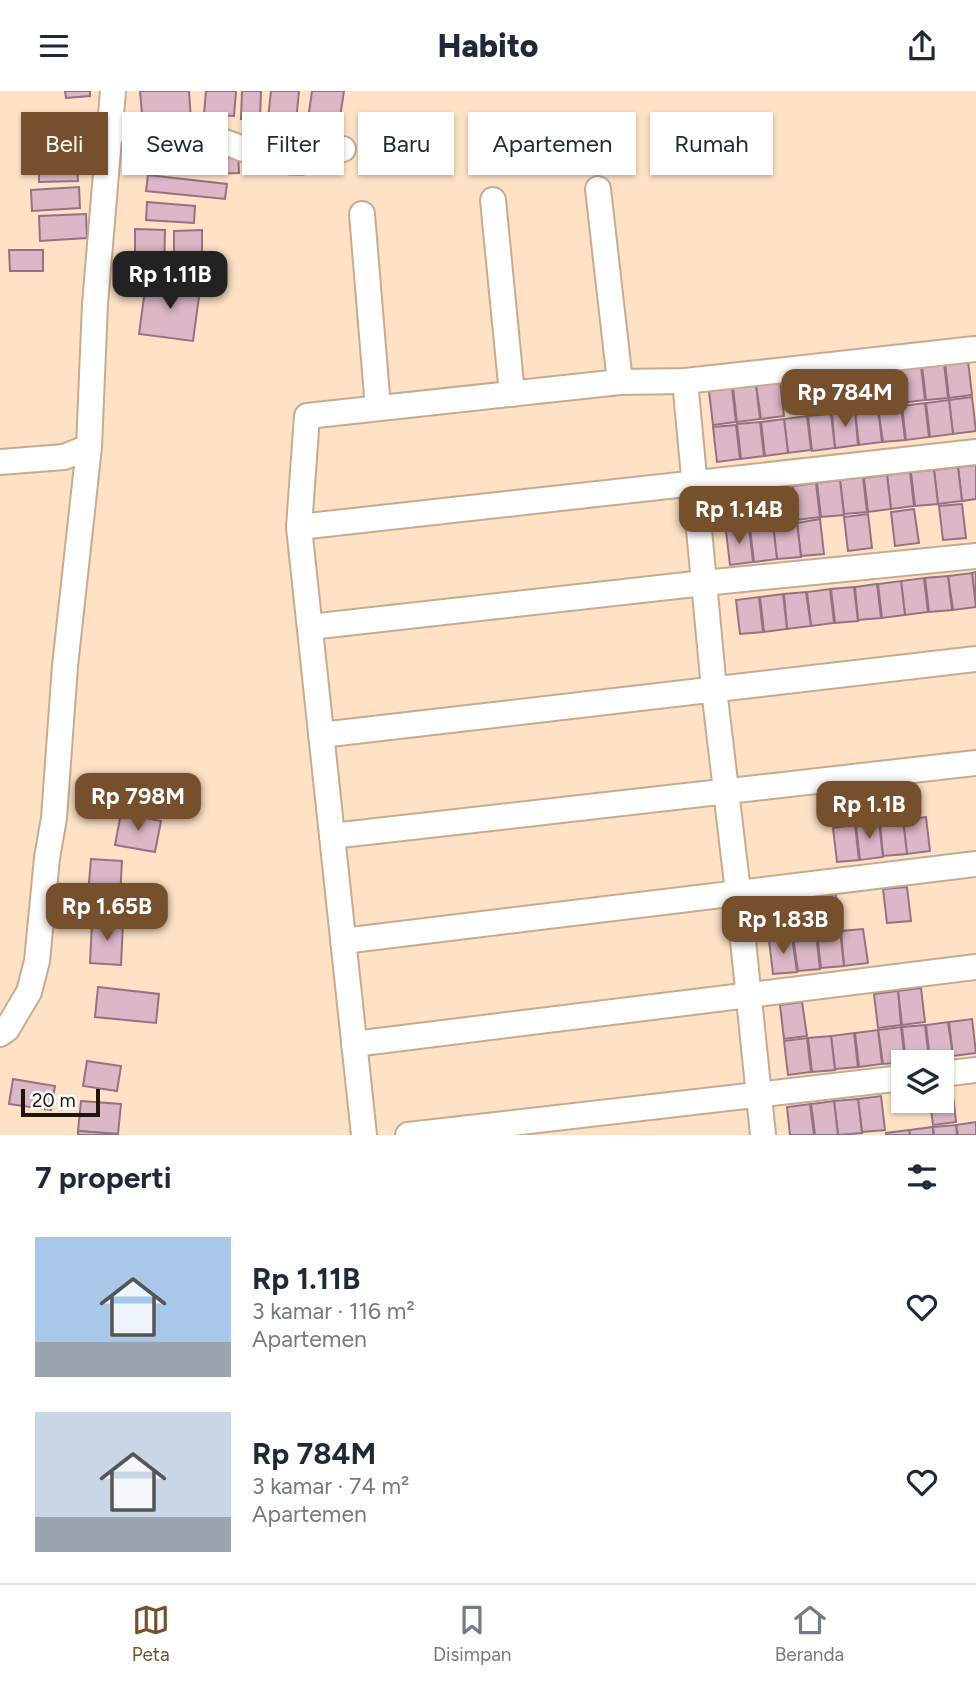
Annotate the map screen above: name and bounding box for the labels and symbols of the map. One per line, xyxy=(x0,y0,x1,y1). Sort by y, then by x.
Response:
pin: Rp 1.11B xyxy=(98,251,242,311)
pin: Rp 784M xyxy=(780,369,910,429)
pin: Rp 1.14B xyxy=(667,487,811,546)
pin: Rp 798M xyxy=(73,773,203,833)
pin: Rp 1.1B xyxy=(804,781,934,841)
pin: Rp 1.65B xyxy=(35,883,179,943)
pin: Rp 1.83B xyxy=(711,897,855,956)
scale bar xyxy=(21,1086,100,1118)

